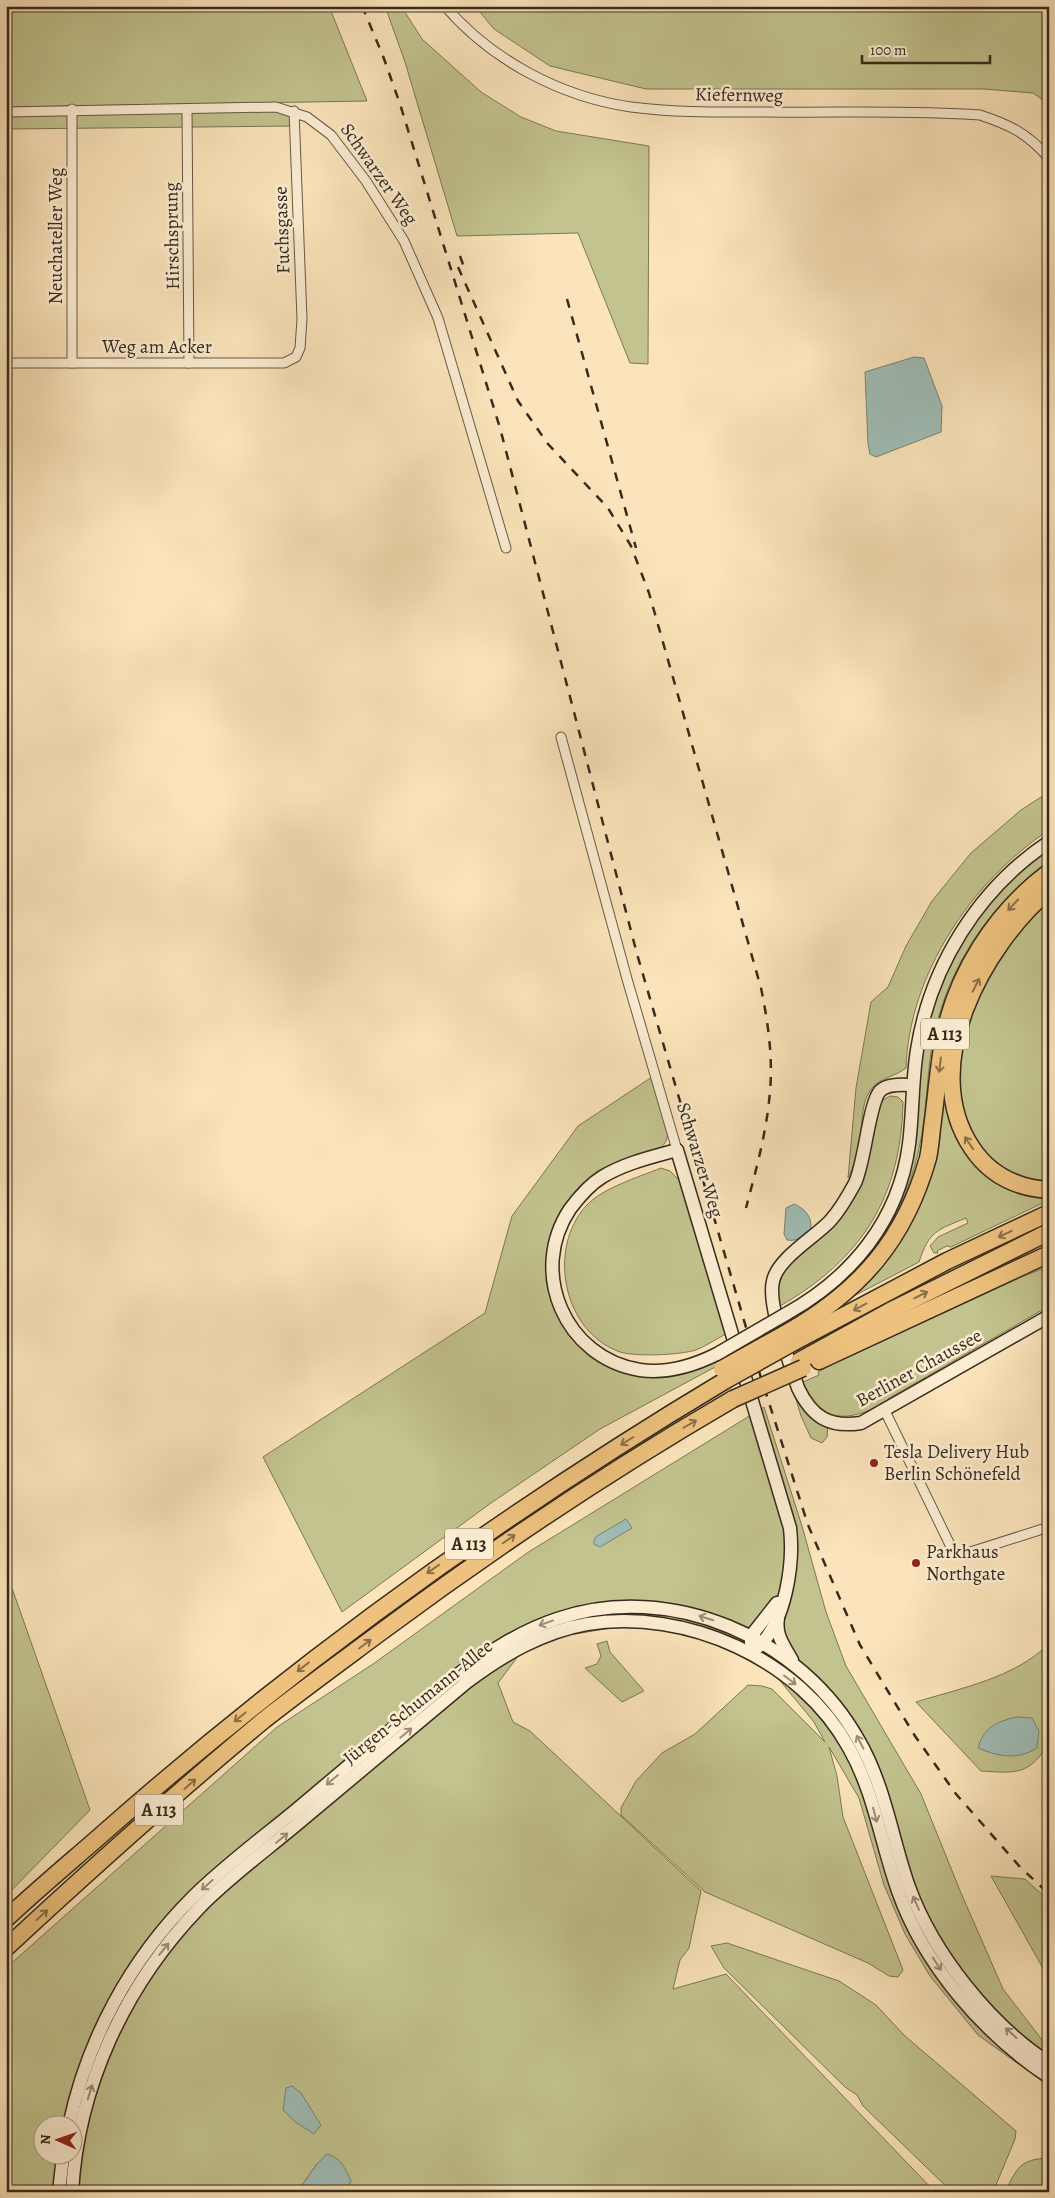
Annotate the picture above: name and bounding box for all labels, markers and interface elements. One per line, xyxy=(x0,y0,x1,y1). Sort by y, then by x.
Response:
scale bar xyxy=(862,32,990,64)
text: 100 m xyxy=(870,40,907,60)
street label: Kiefernweg xyxy=(695,81,784,109)
street label: Schwarzer Weg xyxy=(334,118,424,231)
street label: Neuchateller Weg xyxy=(43,167,69,304)
street label: Hirschsprung xyxy=(158,181,186,290)
street label: Fuchsgasse xyxy=(267,186,297,274)
street label: Weg am Acker xyxy=(101,334,212,360)
one-way arrow xyxy=(1007,898,1019,911)
one-way arrow xyxy=(971,977,981,992)
road number: A 113 xyxy=(921,1019,969,1050)
one-way arrow xyxy=(935,1057,945,1073)
street label: Schwarzer Weg xyxy=(670,1099,730,1221)
one-way arrow xyxy=(964,1136,974,1150)
one-way arrow xyxy=(998,1230,1013,1239)
one-way arrow xyxy=(914,1290,929,1300)
one-way arrow xyxy=(853,1303,868,1312)
street label: Berliner Chaussee xyxy=(851,1323,987,1413)
one-way arrow xyxy=(682,1418,697,1428)
one-way arrow xyxy=(620,1435,634,1446)
place label: Tesla Delivery Hub Berlin Schönefeld xyxy=(884,1439,1029,1487)
marker: Tesla Delivery Hub Berlin Schönefeld xyxy=(868,1457,880,1469)
road number: A 113 xyxy=(445,1528,493,1560)
one-way arrow xyxy=(502,1534,516,1544)
place label: Parkhaus Northgate xyxy=(926,1539,1005,1587)
marker: Parkhaus Northgate xyxy=(910,1557,922,1569)
one-way arrow xyxy=(427,1564,441,1574)
one-way arrow xyxy=(698,1613,714,1623)
one-way arrow xyxy=(539,1619,554,1628)
street label: Jürgen-Schumann-Allee xyxy=(338,1633,498,1771)
one-way arrow xyxy=(358,1638,371,1649)
one-way arrow xyxy=(297,1661,310,1672)
one-way arrow xyxy=(783,1675,796,1686)
one-way arrow xyxy=(234,1711,247,1722)
one-way arrow xyxy=(399,1728,412,1739)
one-way arrow xyxy=(854,1735,864,1750)
one-way arrow xyxy=(325,1775,338,1786)
one-way arrow xyxy=(183,1778,196,1789)
road number: A 113 xyxy=(135,1794,183,1826)
one-way arrow xyxy=(871,1806,881,1822)
one-way arrow xyxy=(275,1832,288,1843)
one-way arrow xyxy=(201,1879,214,1891)
one-way arrow xyxy=(910,1895,920,1910)
one-way arrow xyxy=(35,1909,48,1921)
one-way arrow xyxy=(159,1943,170,1956)
one-way arrow xyxy=(932,1957,942,1971)
one-way arrow xyxy=(1004,2027,1017,2039)
one-way arrow xyxy=(85,2085,95,2101)
north arrow xyxy=(32,2116,82,2166)
text: N xyxy=(36,2134,55,2145)

